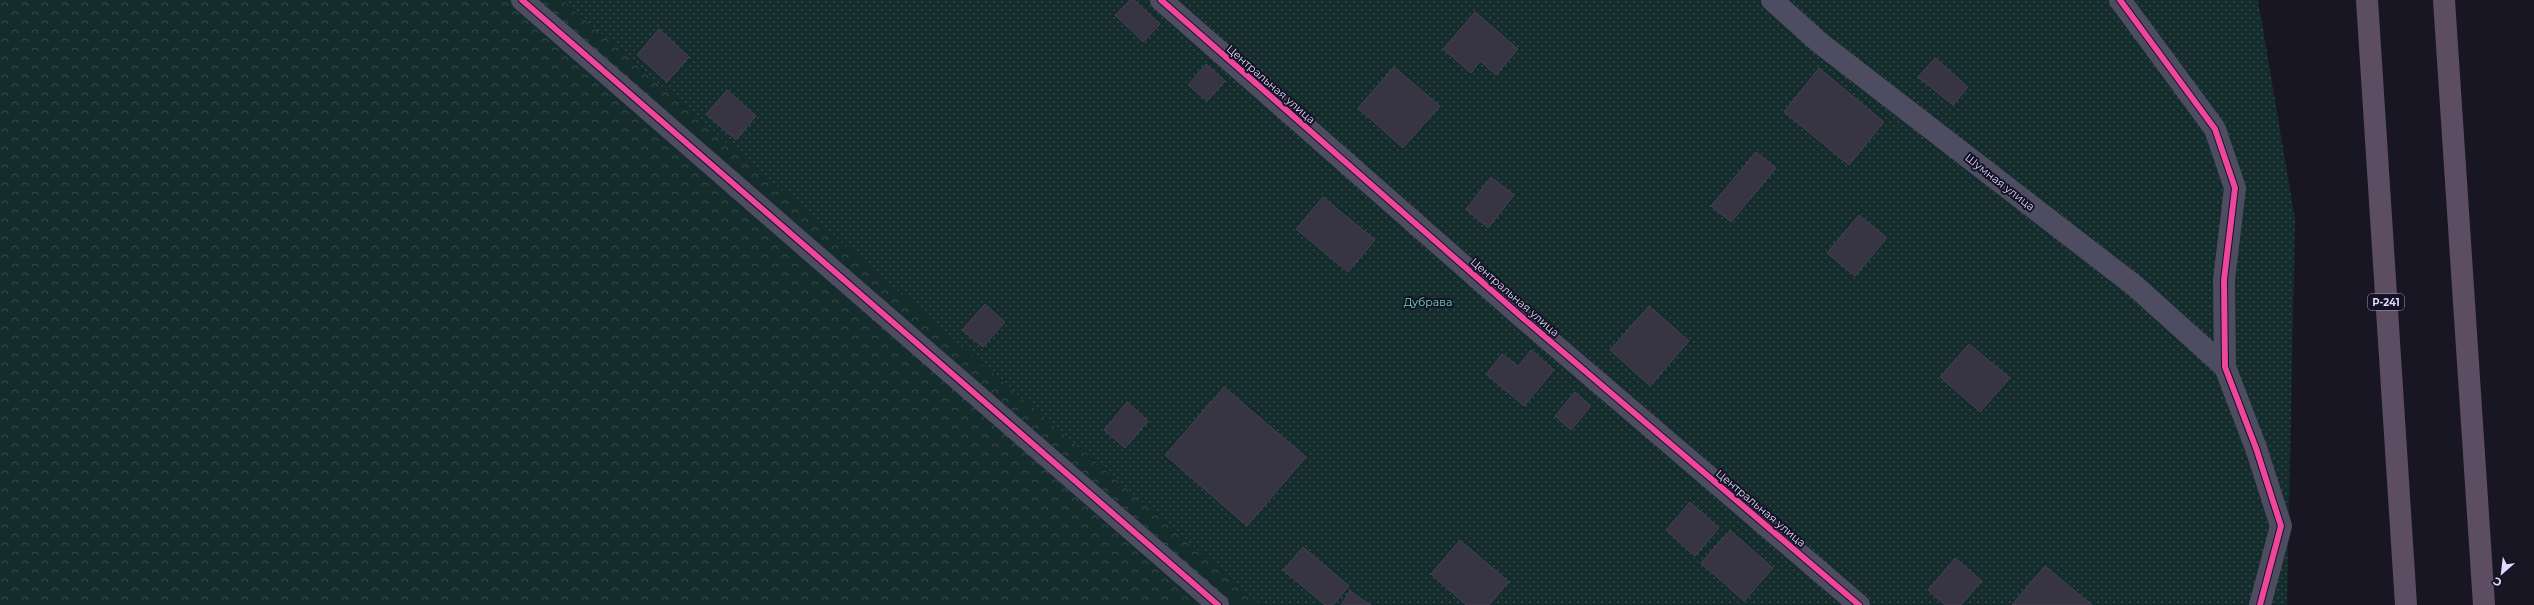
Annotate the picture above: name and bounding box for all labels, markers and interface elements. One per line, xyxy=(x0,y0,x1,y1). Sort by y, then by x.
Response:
street label: Центральная улица xyxy=(1224,42,1318,126)
street label: Шумная улица xyxy=(1962,150,2038,214)
street label: Центральная улица xyxy=(1468,255,1562,339)
road number: Р-241 xyxy=(2368,294,2404,310)
park label: Дубрава xyxy=(1404,295,1452,309)
street label: Центральная улица xyxy=(1713,466,1809,550)
north arrow xyxy=(2482,553,2522,593)
text: С xyxy=(2490,574,2504,590)

